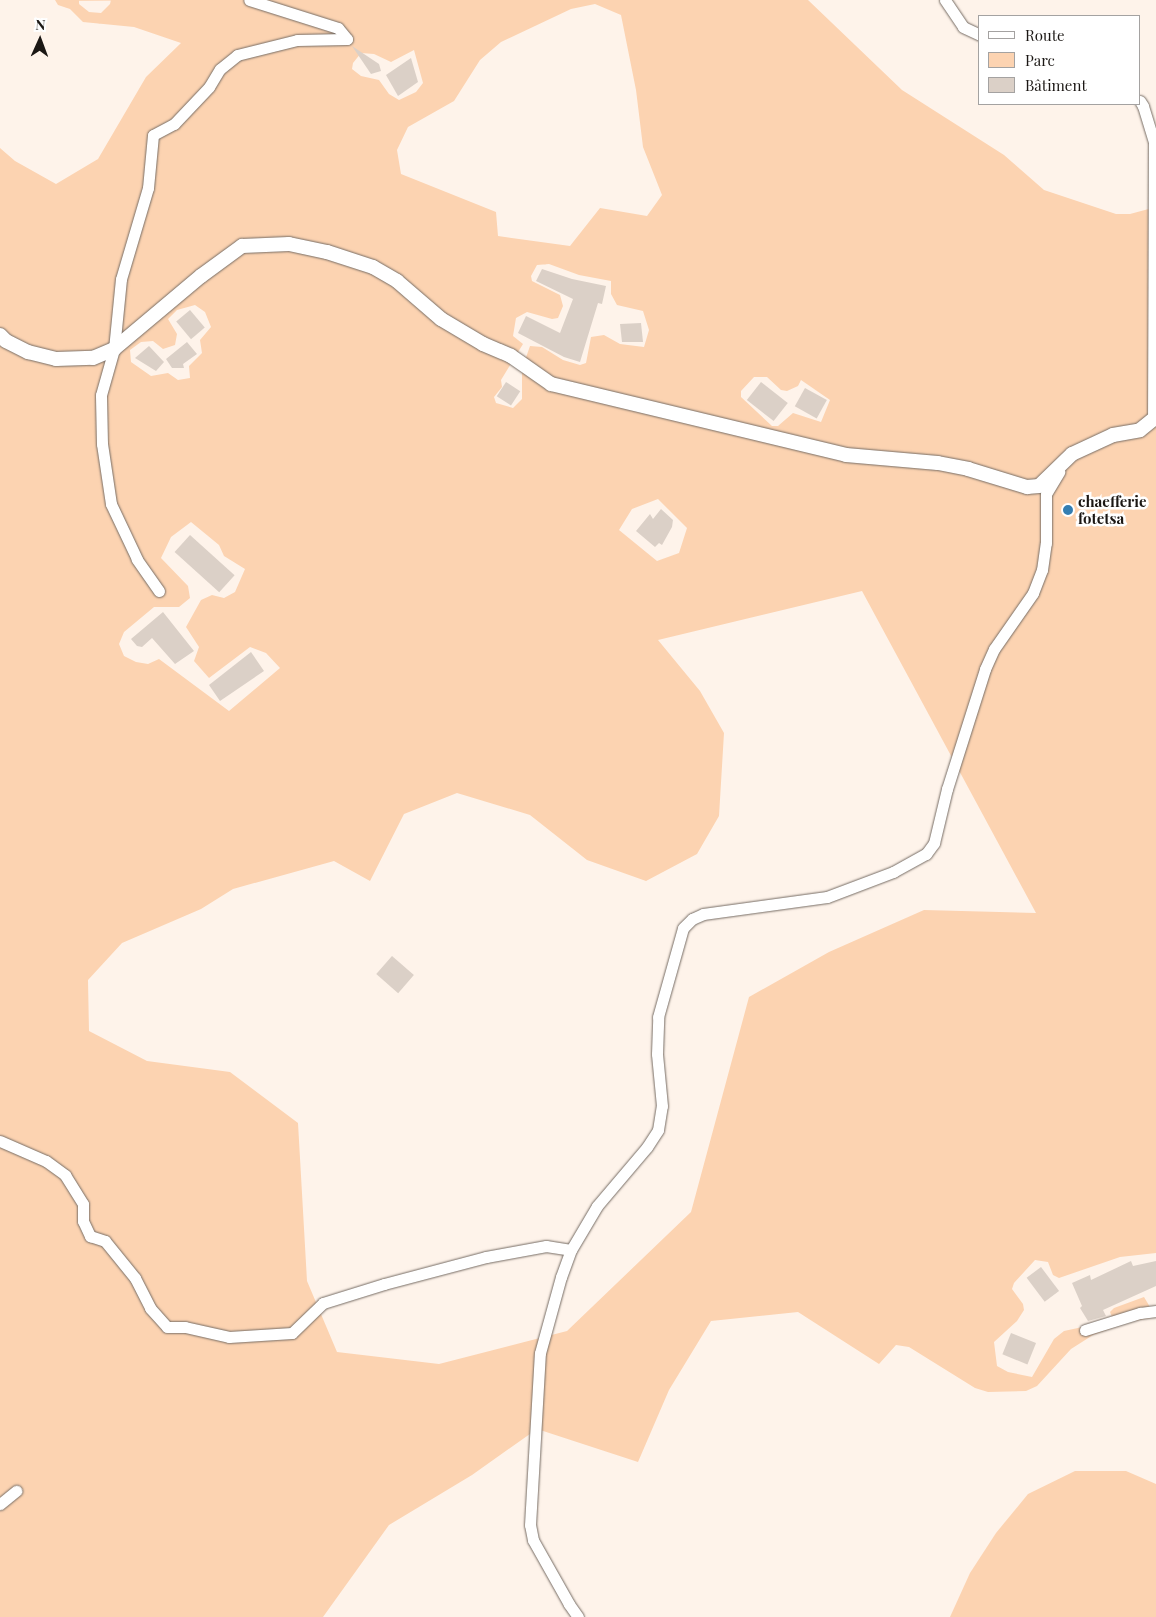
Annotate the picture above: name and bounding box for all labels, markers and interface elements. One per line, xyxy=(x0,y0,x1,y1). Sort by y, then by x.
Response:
north arrow xyxy=(15,15,65,65)
text: N xyxy=(35,15,46,34)
legend xyxy=(978,15,1141,105)
text: Route xyxy=(1025,25,1065,45)
text: Parc xyxy=(1025,50,1055,70)
text: Bâtiment xyxy=(1025,75,1087,95)
place label: chaefferie fotetsa xyxy=(1078,492,1147,527)
marker: chaefferie fotetsa xyxy=(1062,504,1074,516)

